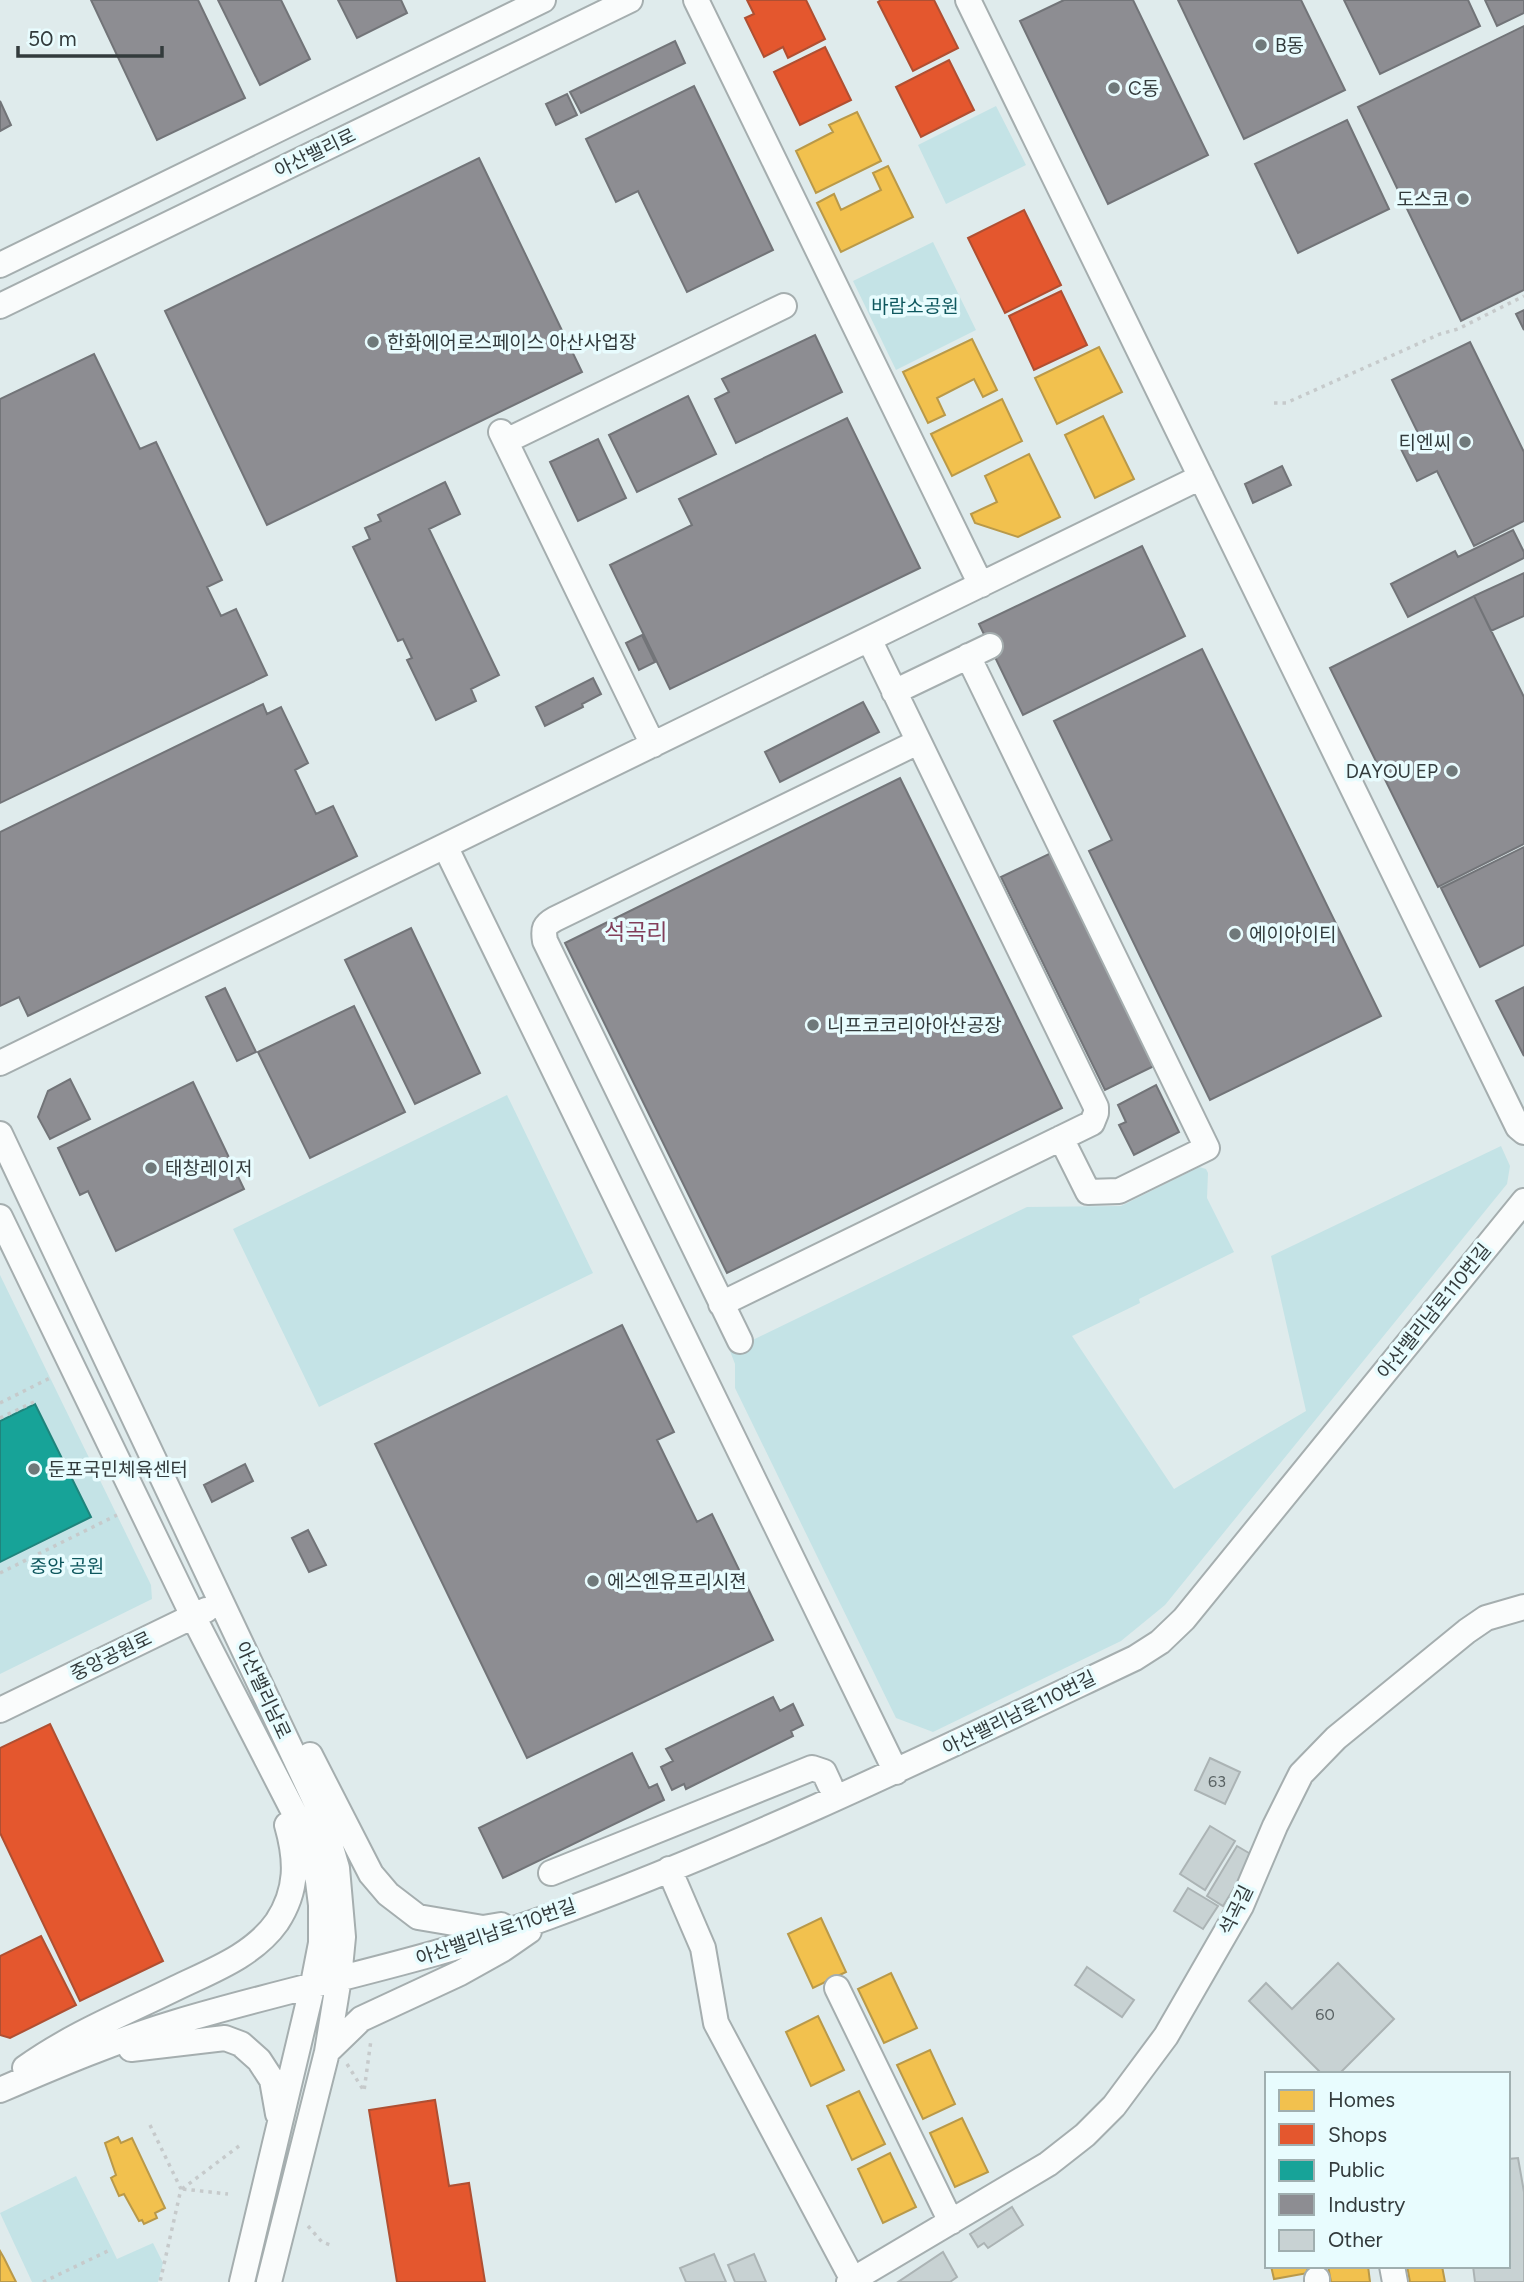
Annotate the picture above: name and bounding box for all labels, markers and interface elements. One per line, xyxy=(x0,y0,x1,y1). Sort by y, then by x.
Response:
scale bar xyxy=(18,14,161,58)
text: 50 m xyxy=(28,26,77,51)
place label: B동 xyxy=(1275,34,1304,57)
marker: B동 xyxy=(1253,37,1269,53)
place label: C동 xyxy=(1128,77,1159,100)
marker: C동 xyxy=(1106,80,1122,96)
street label: 아산밸리로 xyxy=(271,124,359,182)
place label: 도스코 xyxy=(1397,188,1449,211)
marker: 도스코 xyxy=(1455,191,1471,207)
park label: 바람소공원 xyxy=(871,295,959,318)
place label: 한화에어로스페이스 아산사업장 xyxy=(387,331,636,354)
marker: 한화에어로스페이스 아산사업장 xyxy=(365,334,381,350)
place label: 티엔씨 xyxy=(1399,431,1451,454)
marker: 티엔씨 xyxy=(1457,434,1473,450)
place label: DAYOU EP xyxy=(1346,760,1438,783)
marker: DAYOU EP xyxy=(1444,763,1460,779)
district label: 석곡리 xyxy=(604,918,668,946)
place label: 에이아이티 xyxy=(1249,923,1336,946)
marker: 에이아이티 xyxy=(1227,926,1243,942)
place label: 니프코코리아아산공장 xyxy=(827,1014,1002,1037)
marker: 니프코코리아아산공장 xyxy=(805,1017,821,1033)
place label: 태창레이저 xyxy=(165,1157,252,1180)
marker: 태창레이저 xyxy=(143,1160,159,1176)
street label: 아산밸리남로110번길 xyxy=(1372,1239,1496,1383)
place label: 둔포국민체육센터 xyxy=(48,1458,188,1481)
marker: 둔포국민체육센터 xyxy=(26,1461,42,1477)
park label: 중앙 공원 xyxy=(30,1555,104,1578)
place label: 에스엔유프리시젼 xyxy=(607,1570,747,1593)
marker: 에스엔유프리시젼 xyxy=(585,1573,601,1589)
street label: 중앙공원로 xyxy=(67,1627,155,1685)
street label: 아산밸리남로 xyxy=(230,1638,296,1742)
street label: 아산밸리남로110번길 xyxy=(939,1666,1099,1760)
house number: 63 xyxy=(1208,1772,1226,1791)
street label: 석곡길 xyxy=(1214,1881,1258,1939)
street label: 아산밸리남로110번길 xyxy=(413,1894,579,1970)
house number: 60 xyxy=(1315,2005,1335,2024)
legend xyxy=(1265,2072,1510,2268)
text: Homes xyxy=(1328,2087,1395,2112)
text: Shops xyxy=(1328,2122,1387,2147)
text: Public xyxy=(1328,2157,1385,2182)
text: Industry xyxy=(1328,2192,1405,2217)
text: Other xyxy=(1328,2227,1383,2252)

